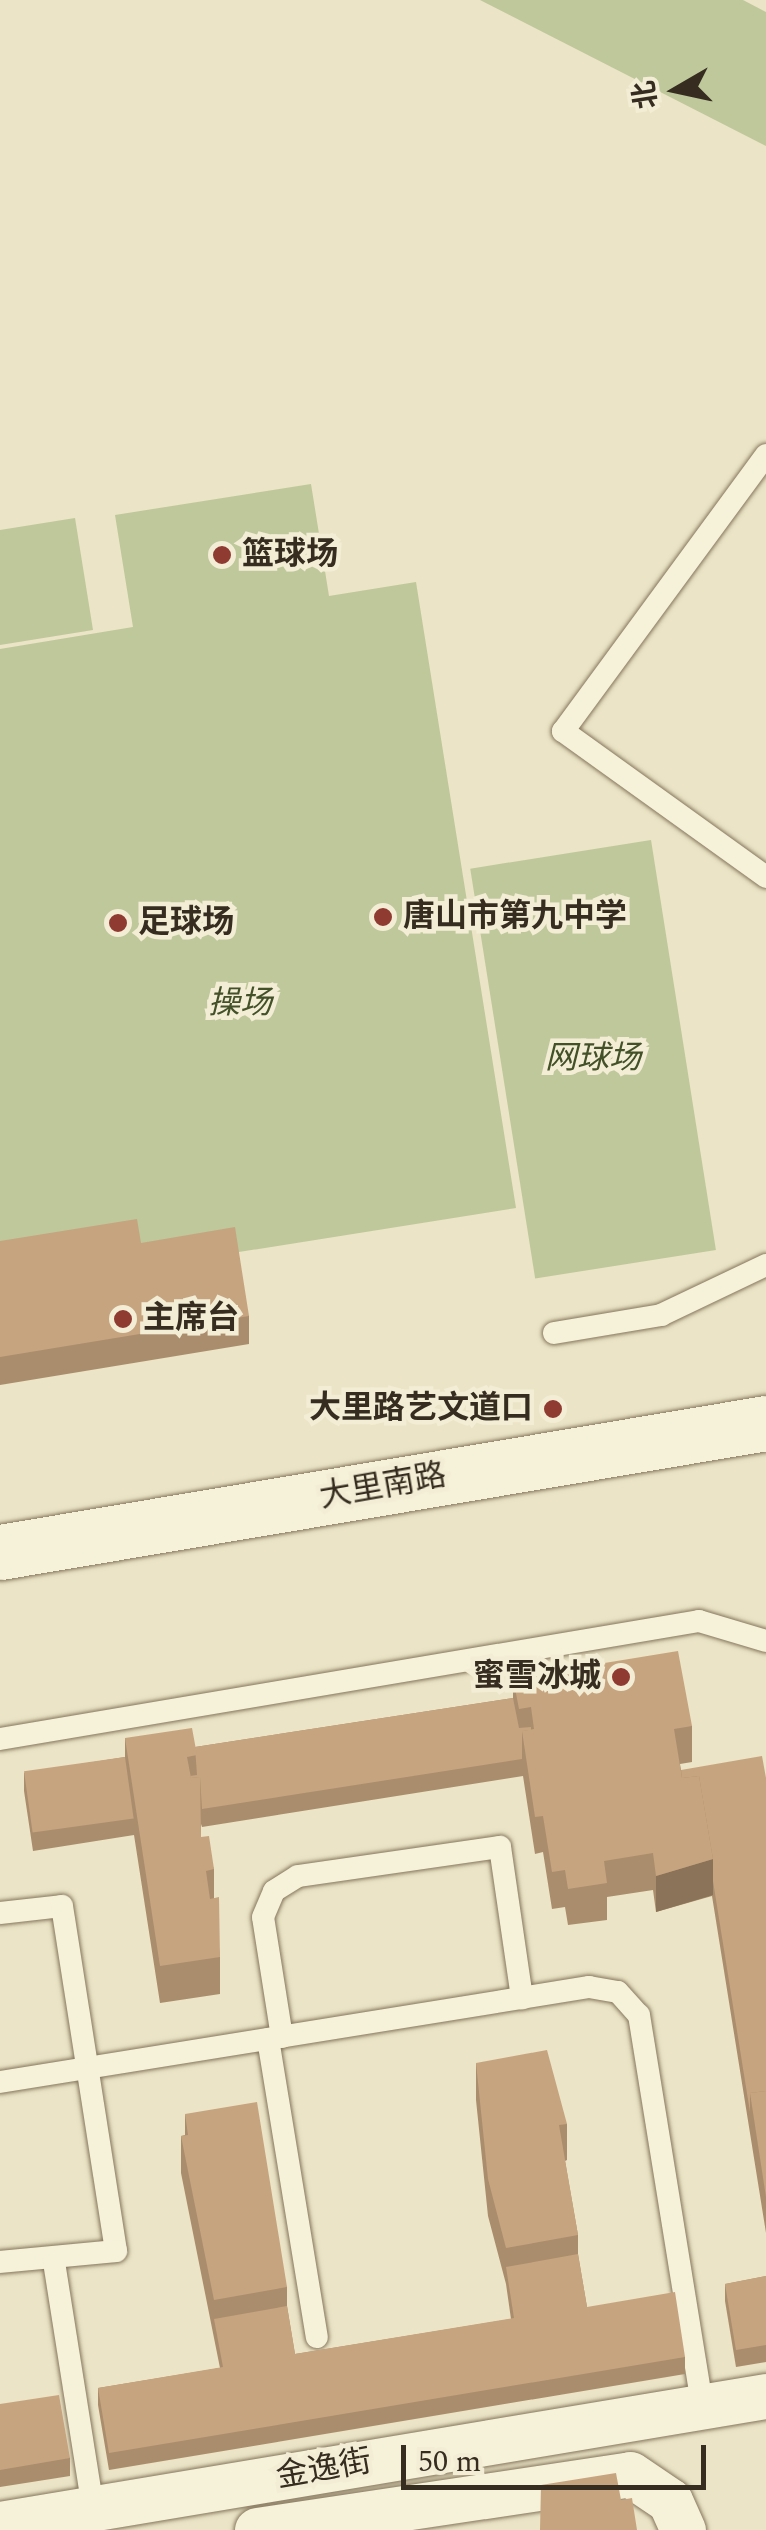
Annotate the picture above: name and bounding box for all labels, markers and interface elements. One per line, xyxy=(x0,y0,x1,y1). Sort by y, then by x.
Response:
north arrow xyxy=(626,40,726,140)
text: 北 xyxy=(622,78,669,112)
place label: 篮球场 xyxy=(242,536,338,574)
marker: 篮球场 xyxy=(211,544,233,566)
place label: 唐山市第九中学 xyxy=(403,898,627,936)
place label: 足球场 xyxy=(138,904,234,942)
marker: 唐山市第九中学 xyxy=(372,906,394,928)
marker: 足球场 xyxy=(107,912,129,934)
park label: 操场 xyxy=(208,985,272,1023)
park label: 网球场 xyxy=(545,1040,641,1078)
place label: 主席台 xyxy=(143,1300,239,1338)
marker: 主席台 xyxy=(112,1308,134,1330)
place label: 大里路艺文道口 xyxy=(309,1390,533,1428)
marker: 大里路艺文道口 xyxy=(542,1398,564,1420)
street label: 大里南路 xyxy=(317,1457,449,1517)
place label: 蜜雪冰城 xyxy=(473,1658,601,1696)
marker: 蜜雪冰城 xyxy=(610,1666,632,1688)
scale bar xyxy=(406,2425,711,2487)
text: 50 m xyxy=(418,2439,481,2485)
street label: 金逸街 xyxy=(273,2443,375,2497)

